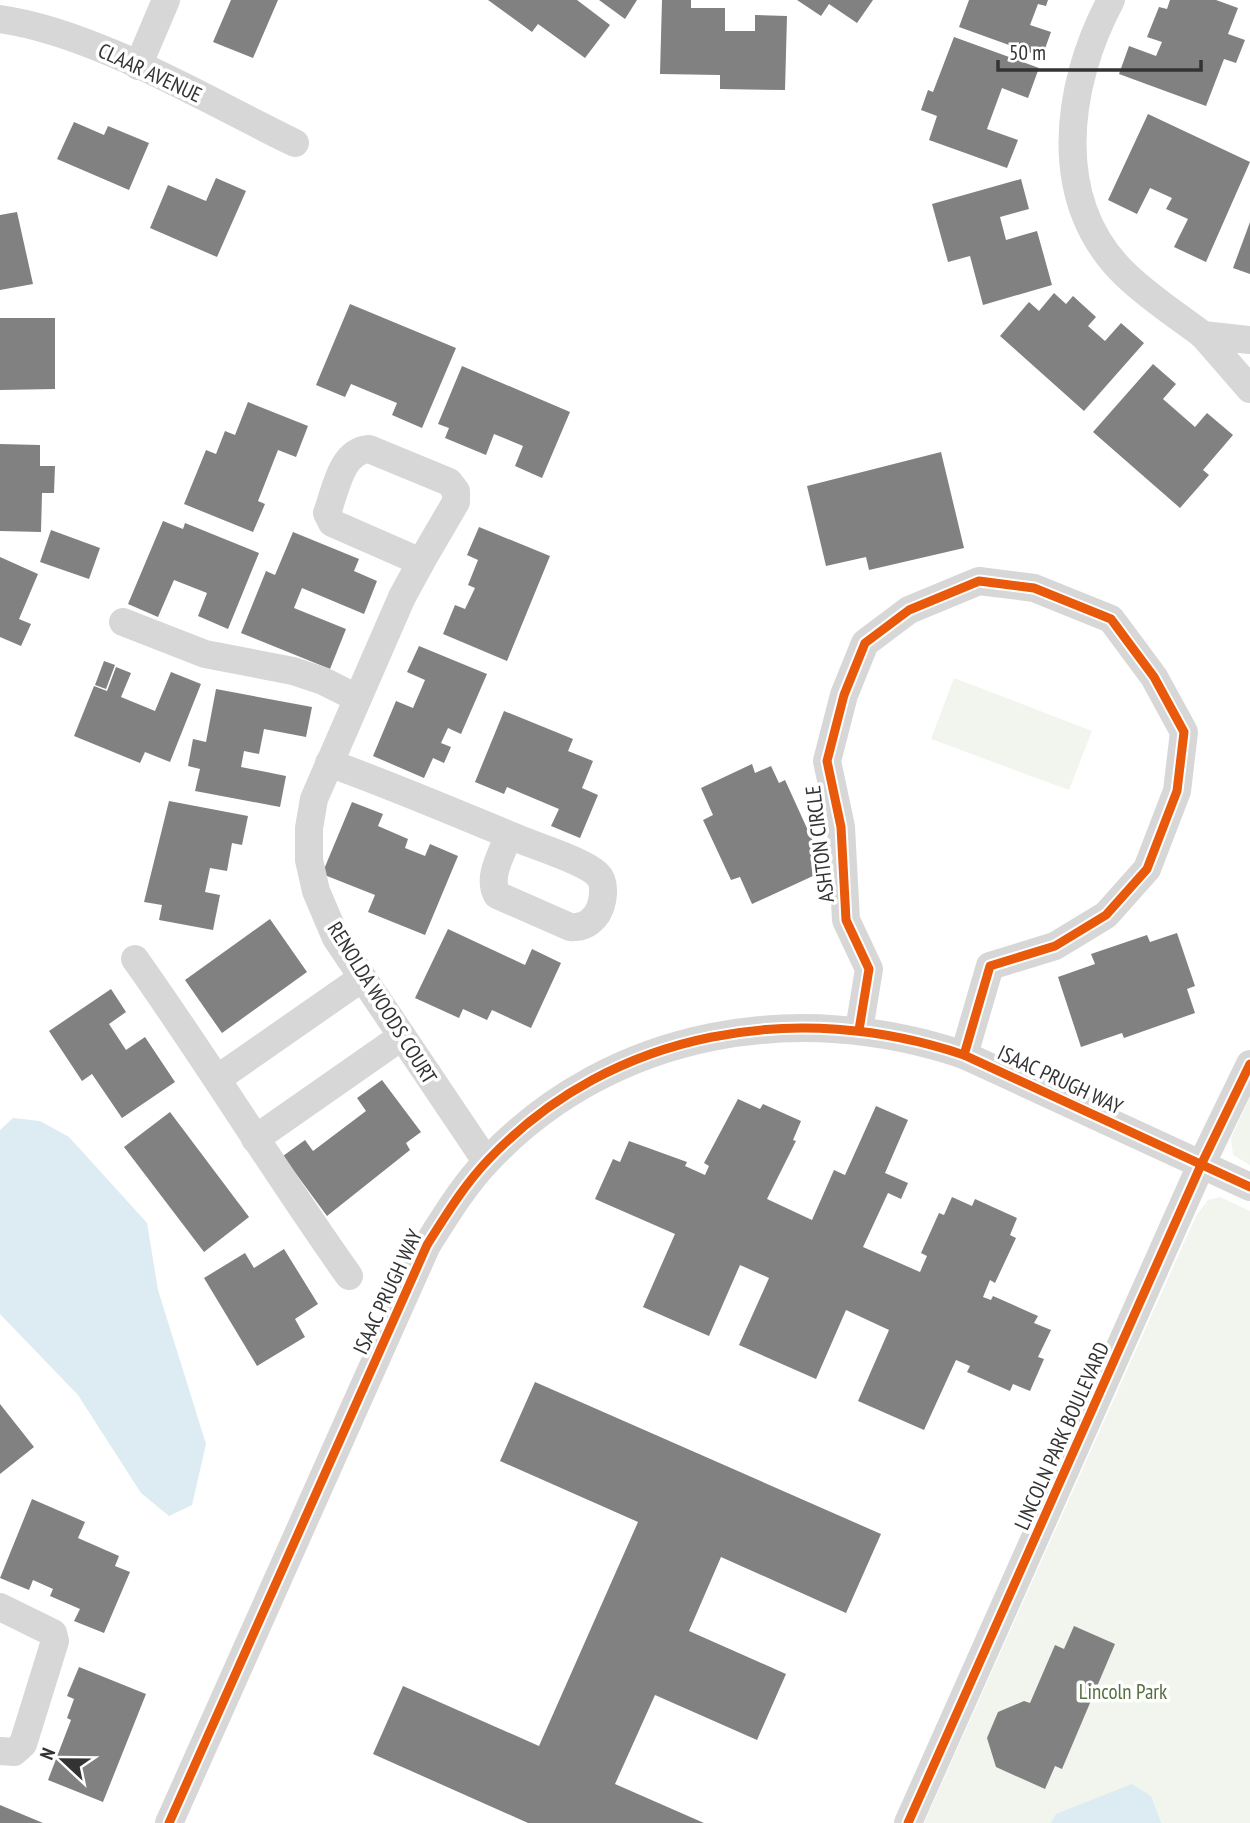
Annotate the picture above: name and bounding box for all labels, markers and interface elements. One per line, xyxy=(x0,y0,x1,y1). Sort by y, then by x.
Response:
scale bar xyxy=(998,28,1201,72)
street label: CLAAR AVENUE xyxy=(94,37,206,108)
text: 50 m xyxy=(1009,39,1046,66)
street label: ASHTON CIRCLE xyxy=(799,784,840,904)
street label: RENOLDA WOODS COURT xyxy=(322,917,443,1089)
street label: ISAAC PRUGH WAY xyxy=(993,1039,1127,1120)
street label: ISAAC PRUGH WAY xyxy=(347,1225,428,1359)
street label: LINCOLN PARK BOULEVARD xyxy=(1008,1338,1115,1534)
park label: Lincoln Park xyxy=(1079,1678,1167,1705)
north arrow xyxy=(28,1725,98,1795)
text: N xyxy=(34,1744,60,1763)

